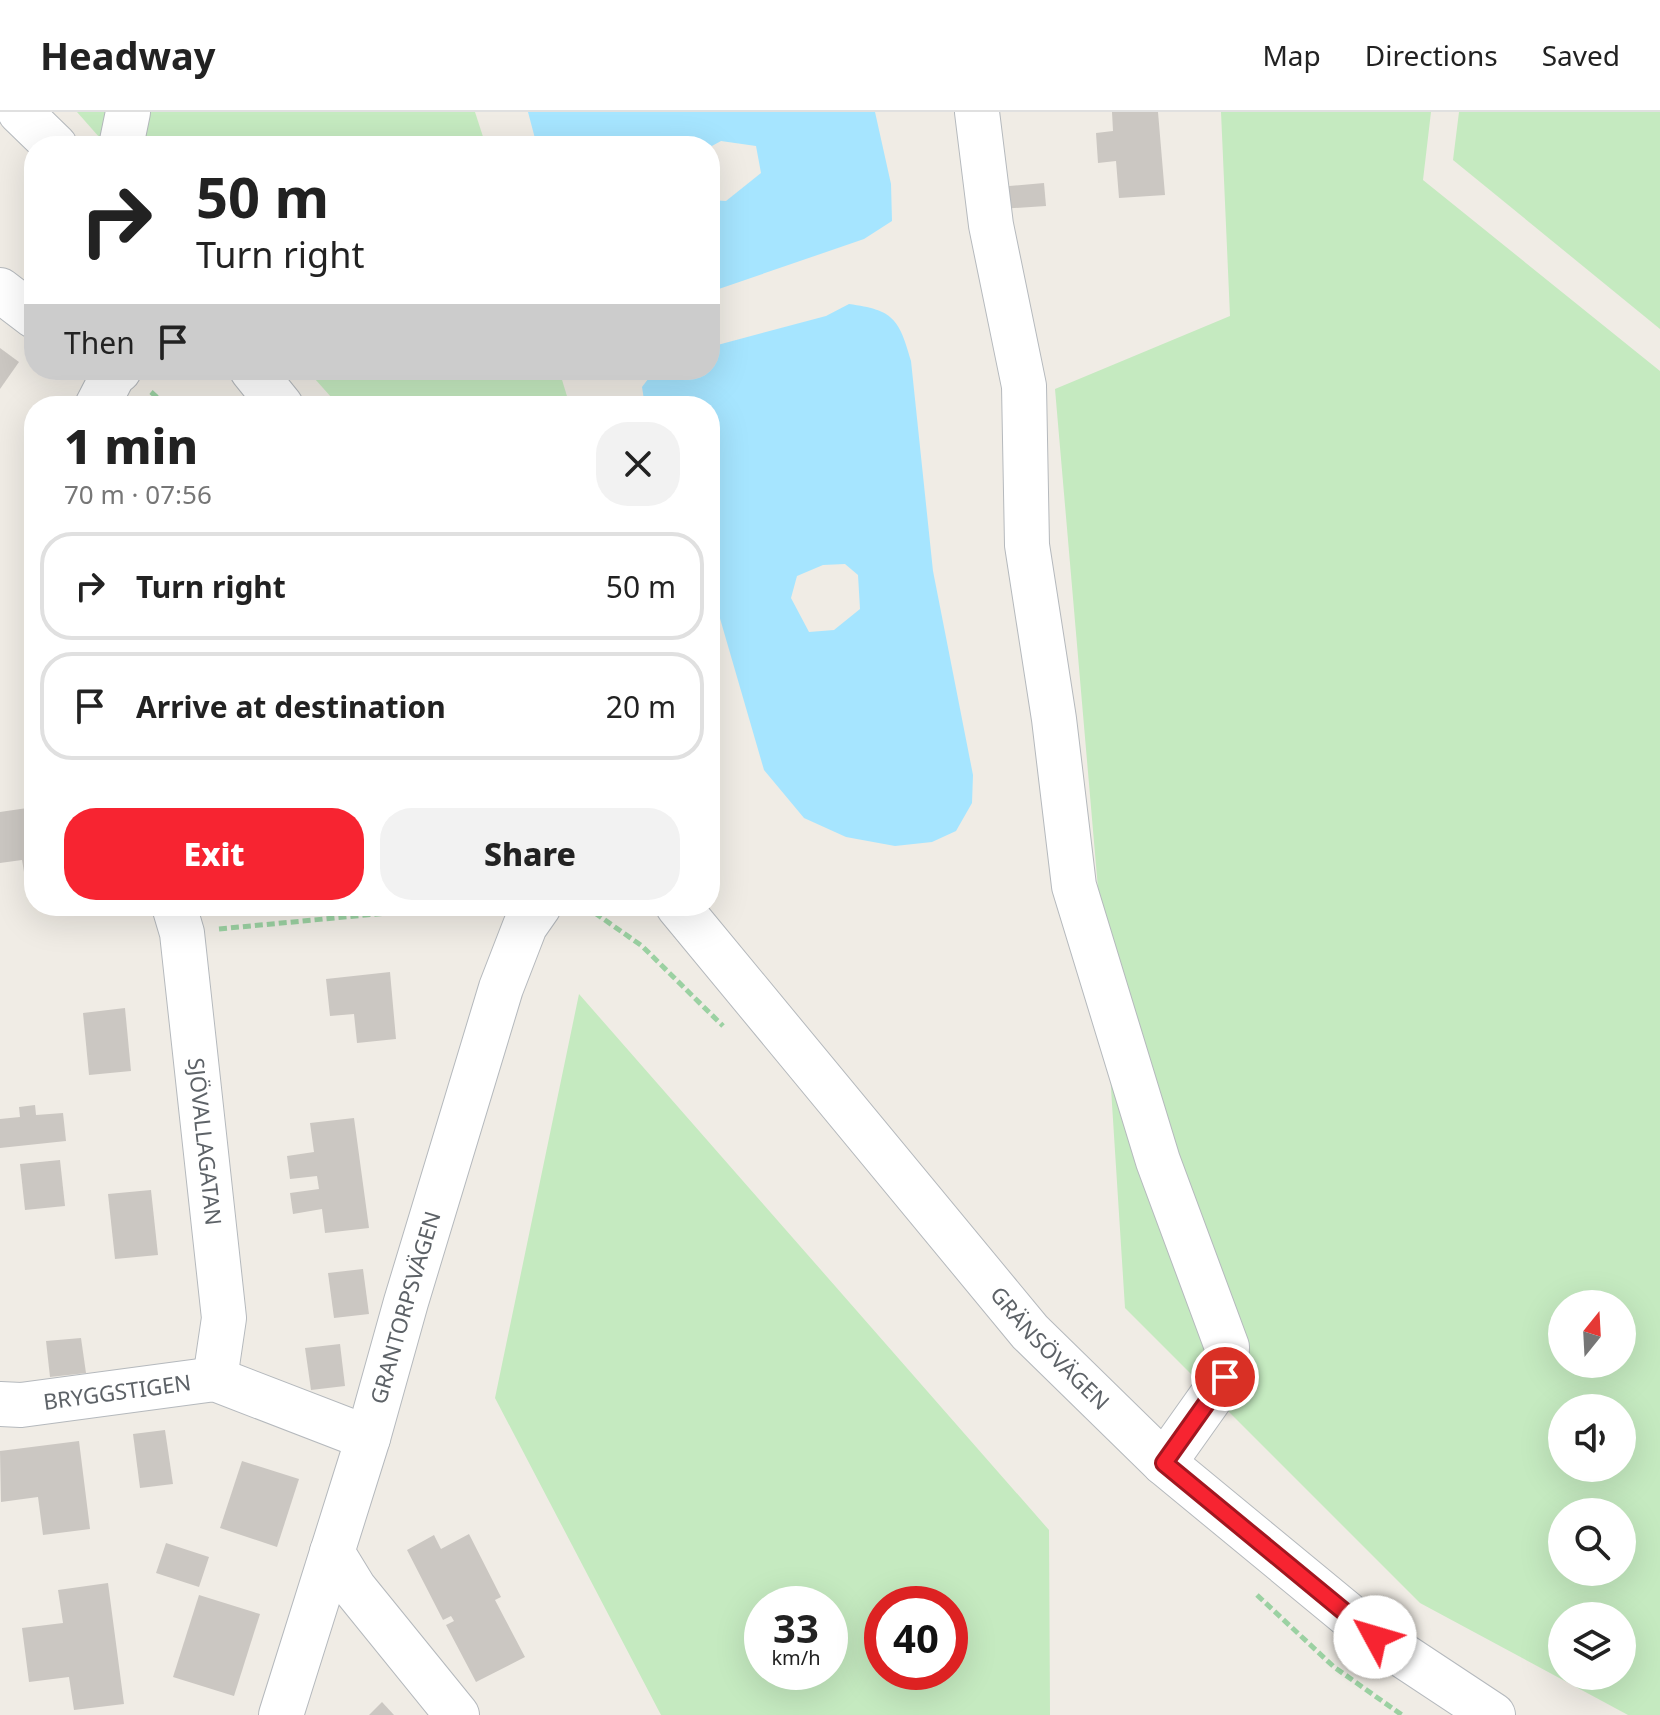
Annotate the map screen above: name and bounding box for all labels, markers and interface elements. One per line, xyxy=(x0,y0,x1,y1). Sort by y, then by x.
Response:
text: Headway xyxy=(40,29,216,81)
text: Map xyxy=(1262,36,1321,74)
text: Directions xyxy=(1365,36,1498,74)
text: Saved xyxy=(1542,36,1620,74)
text: 50 m xyxy=(196,158,329,234)
icon: right xyxy=(64,168,168,272)
text: Turn right xyxy=(196,230,364,279)
icon: arrive xyxy=(151,320,195,364)
text: Then xyxy=(64,322,135,363)
text: 1 min xyxy=(64,413,198,478)
button: close xyxy=(596,422,680,506)
text: 70 m · 07:56 xyxy=(64,476,212,512)
icon: right xyxy=(68,564,112,608)
text: Turn right xyxy=(136,566,286,607)
text: 50 m xyxy=(606,566,676,607)
icon: arrive xyxy=(68,684,112,728)
text: Arrive at destination xyxy=(136,686,446,727)
text: 20 m xyxy=(606,686,676,727)
button: Exit xyxy=(64,808,364,900)
button: Share xyxy=(380,808,680,900)
street label: SJÖVALLAGATAN xyxy=(182,1056,230,1227)
street label: GRANTORPSVÄGEN xyxy=(362,1207,447,1407)
street label: GRÄNSÖVÄGEN xyxy=(984,1280,1117,1416)
north arrow xyxy=(1548,1290,1636,1378)
map controls xyxy=(1548,1290,1636,1690)
pin xyxy=(1191,1343,1259,1411)
icon: arrive xyxy=(1203,1355,1247,1399)
street label: BRYGGSTIGEN xyxy=(41,1366,193,1416)
button: sound xyxy=(1548,1394,1636,1482)
button: search xyxy=(1548,1498,1636,1586)
speed limit sign: 40 xyxy=(864,1586,968,1690)
position arrow xyxy=(1333,1595,1417,1679)
text: 33 xyxy=(773,1600,819,1655)
button: layers xyxy=(1548,1602,1636,1690)
text: km/h xyxy=(771,1644,821,1671)

